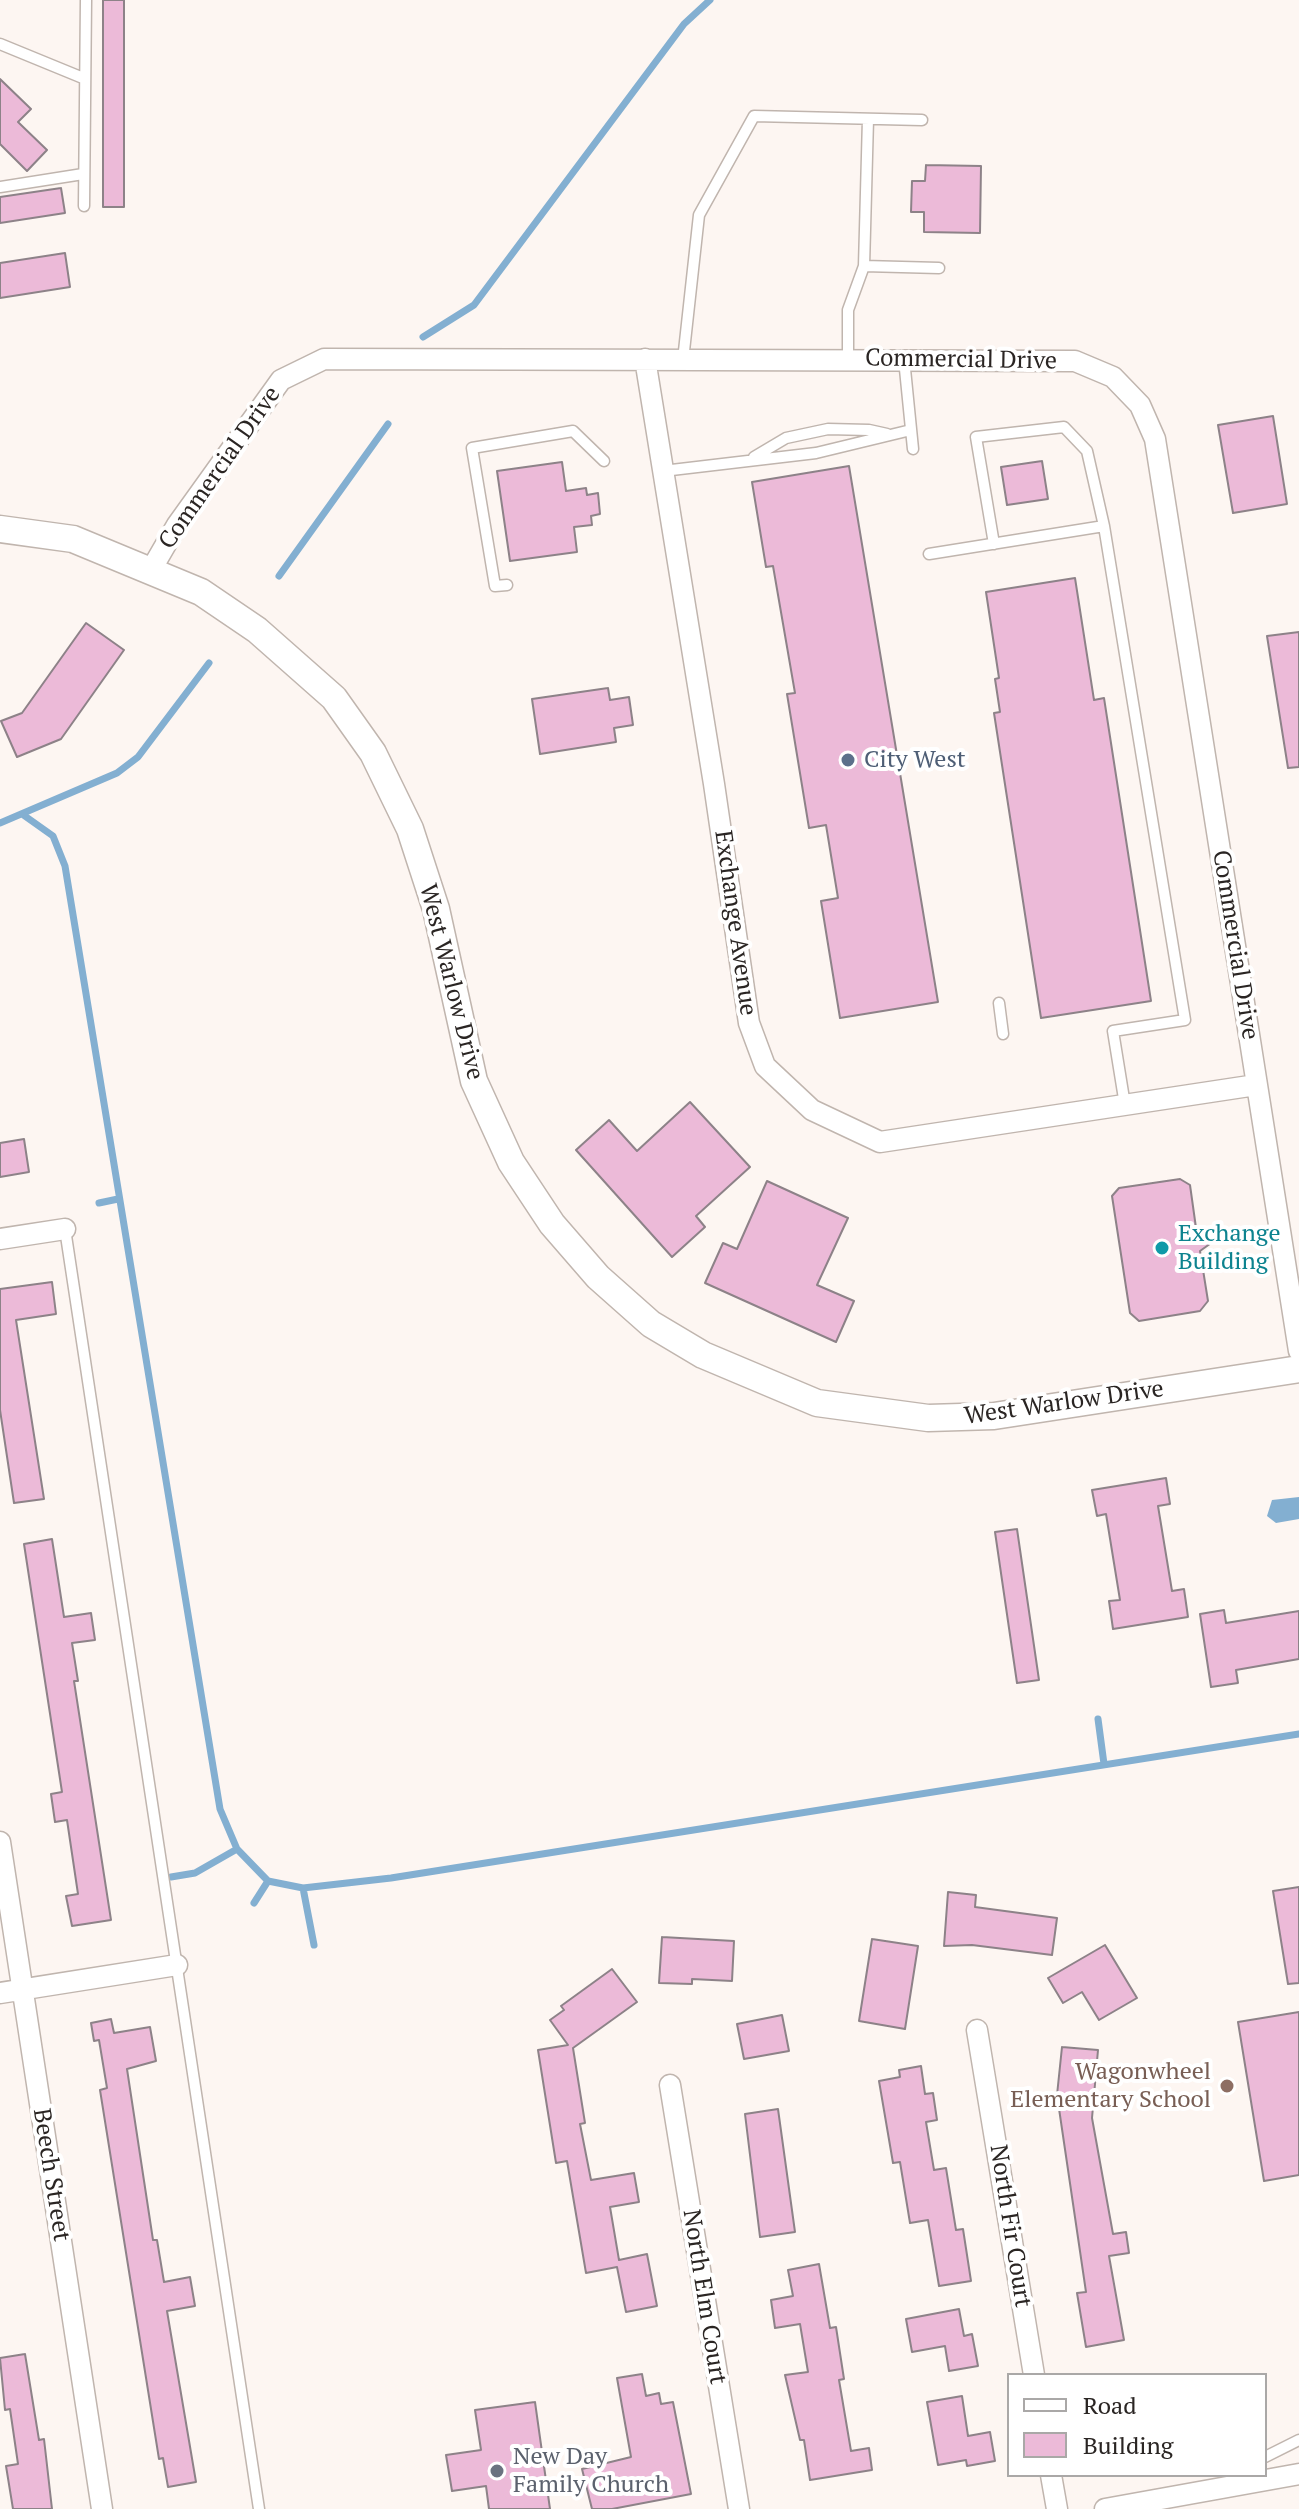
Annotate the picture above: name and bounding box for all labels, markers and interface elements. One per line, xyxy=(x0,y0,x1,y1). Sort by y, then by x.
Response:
street label: Commercial Drive xyxy=(865,344,1057,376)
street label: Commercial Drive xyxy=(153,381,287,555)
place label: City West xyxy=(864,746,966,774)
marker: City West xyxy=(839,751,857,769)
street label: Exchange Avenue xyxy=(708,828,762,1018)
street label: Commercial Drive xyxy=(1206,848,1264,1042)
street label: West Warlow Drive xyxy=(413,881,489,1083)
place label: Exchange Building xyxy=(1178,1220,1280,1276)
marker: Exchange Building xyxy=(1153,1239,1171,1257)
street label: West Warlow Drive xyxy=(962,1375,1166,1431)
place label: Wagonwheel Elementary School xyxy=(1010,2058,1211,2114)
marker: Wagonwheel Elementary School xyxy=(1218,2077,1236,2095)
street label: Beech Street xyxy=(26,2107,76,2243)
street label: North Fir Court xyxy=(983,2143,1037,2309)
street label: North Elm Court xyxy=(676,2208,732,2386)
legend xyxy=(1007,2373,1267,2477)
text: Road xyxy=(1083,2389,1137,2421)
text: Building xyxy=(1083,2429,1173,2461)
place label: New Day Family Church xyxy=(513,2443,669,2499)
marker: New Day Family Church xyxy=(488,2462,506,2480)

